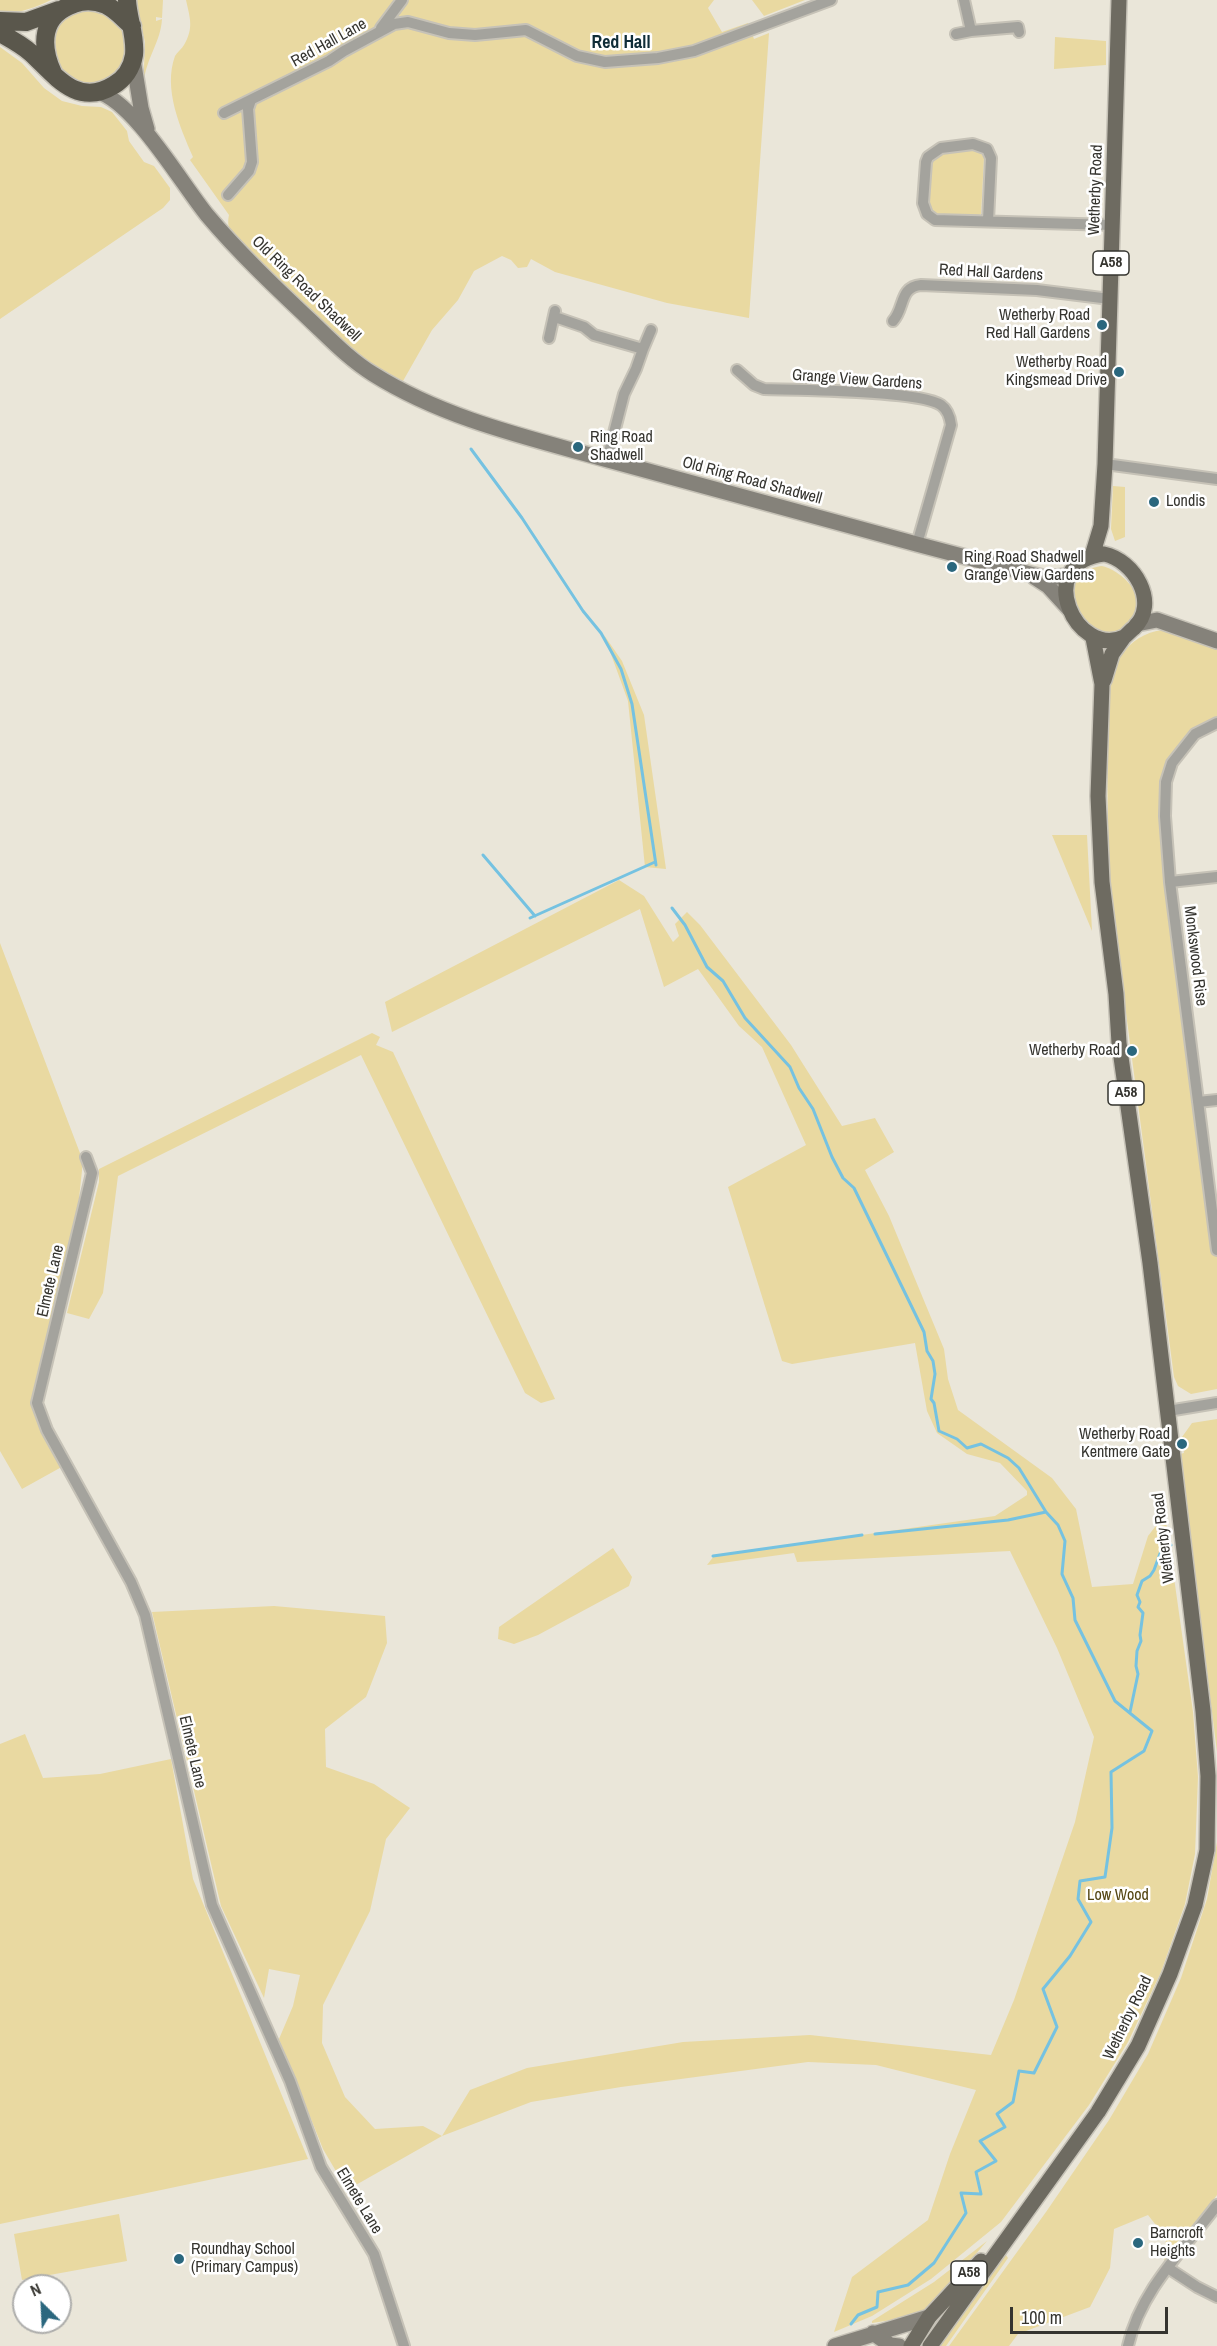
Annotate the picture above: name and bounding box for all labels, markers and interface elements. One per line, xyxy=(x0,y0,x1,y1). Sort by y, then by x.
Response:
street label: Red Hall Lane xyxy=(288,14,370,72)
district label: Red Hall xyxy=(591,32,651,54)
street label: Wetherby Road xyxy=(1085,144,1107,236)
street label: Old Ring Road Shadwell xyxy=(248,232,364,346)
road number: A58 xyxy=(1093,251,1129,275)
street label: Red Hall Gardens xyxy=(938,261,1044,285)
place label: Wetherby Road Red Hall Gardens xyxy=(986,306,1090,344)
marker: Wetherby Road Red Hall Gardens xyxy=(1095,318,1109,332)
place label: Wetherby Road Kingsmead Drive xyxy=(1006,353,1107,391)
marker: Wetherby Road Kingsmead Drive xyxy=(1112,365,1126,379)
street label: Grange View Gardens xyxy=(791,366,923,394)
place label: Ring Road Shadwell xyxy=(590,428,653,466)
marker: Ring Road Shadwell xyxy=(571,440,585,454)
street label: Old Ring Road Shadwell xyxy=(680,453,824,509)
place label: Londis xyxy=(1166,492,1205,512)
marker: Londis xyxy=(1147,495,1161,509)
place label: Ring Road Shadwell Grange View Gardens xyxy=(964,548,1094,586)
marker: Ring Road Shadwell Grange View Gardens xyxy=(945,560,959,574)
street label: Monkswood Rise xyxy=(1179,905,1211,1007)
place label: Wetherby Road xyxy=(1029,1041,1120,1061)
marker: Wetherby Road xyxy=(1125,1044,1139,1058)
road number: A58 xyxy=(1108,1081,1144,1105)
street label: Elmete Lane xyxy=(33,1243,69,1319)
place label: Wetherby Road Kentmere Gate xyxy=(1079,1425,1170,1463)
marker: Wetherby Road Kentmere Gate xyxy=(1175,1437,1189,1451)
street label: Wetherby Road xyxy=(1149,1492,1179,1584)
street label: Elmete Lane xyxy=(174,1714,210,1790)
park label: Low Wood xyxy=(1087,1886,1149,1906)
street label: Wetherby Road xyxy=(1099,1973,1157,2063)
street label: Elmete Lane xyxy=(332,2164,386,2238)
place label: Barncroft Heights xyxy=(1150,2224,1203,2262)
marker: Barncroft Heights xyxy=(1131,2236,1145,2250)
place label: Roundhay School (Primary Campus) xyxy=(191,2240,298,2278)
marker: Roundhay School (Primary Campus) xyxy=(172,2252,186,2266)
road number: A58 xyxy=(951,2261,987,2285)
north arrow xyxy=(12,2274,72,2334)
text: N xyxy=(27,2277,44,2301)
scale bar xyxy=(1013,2295,1170,2333)
text: 100 m xyxy=(1021,2305,1062,2330)

